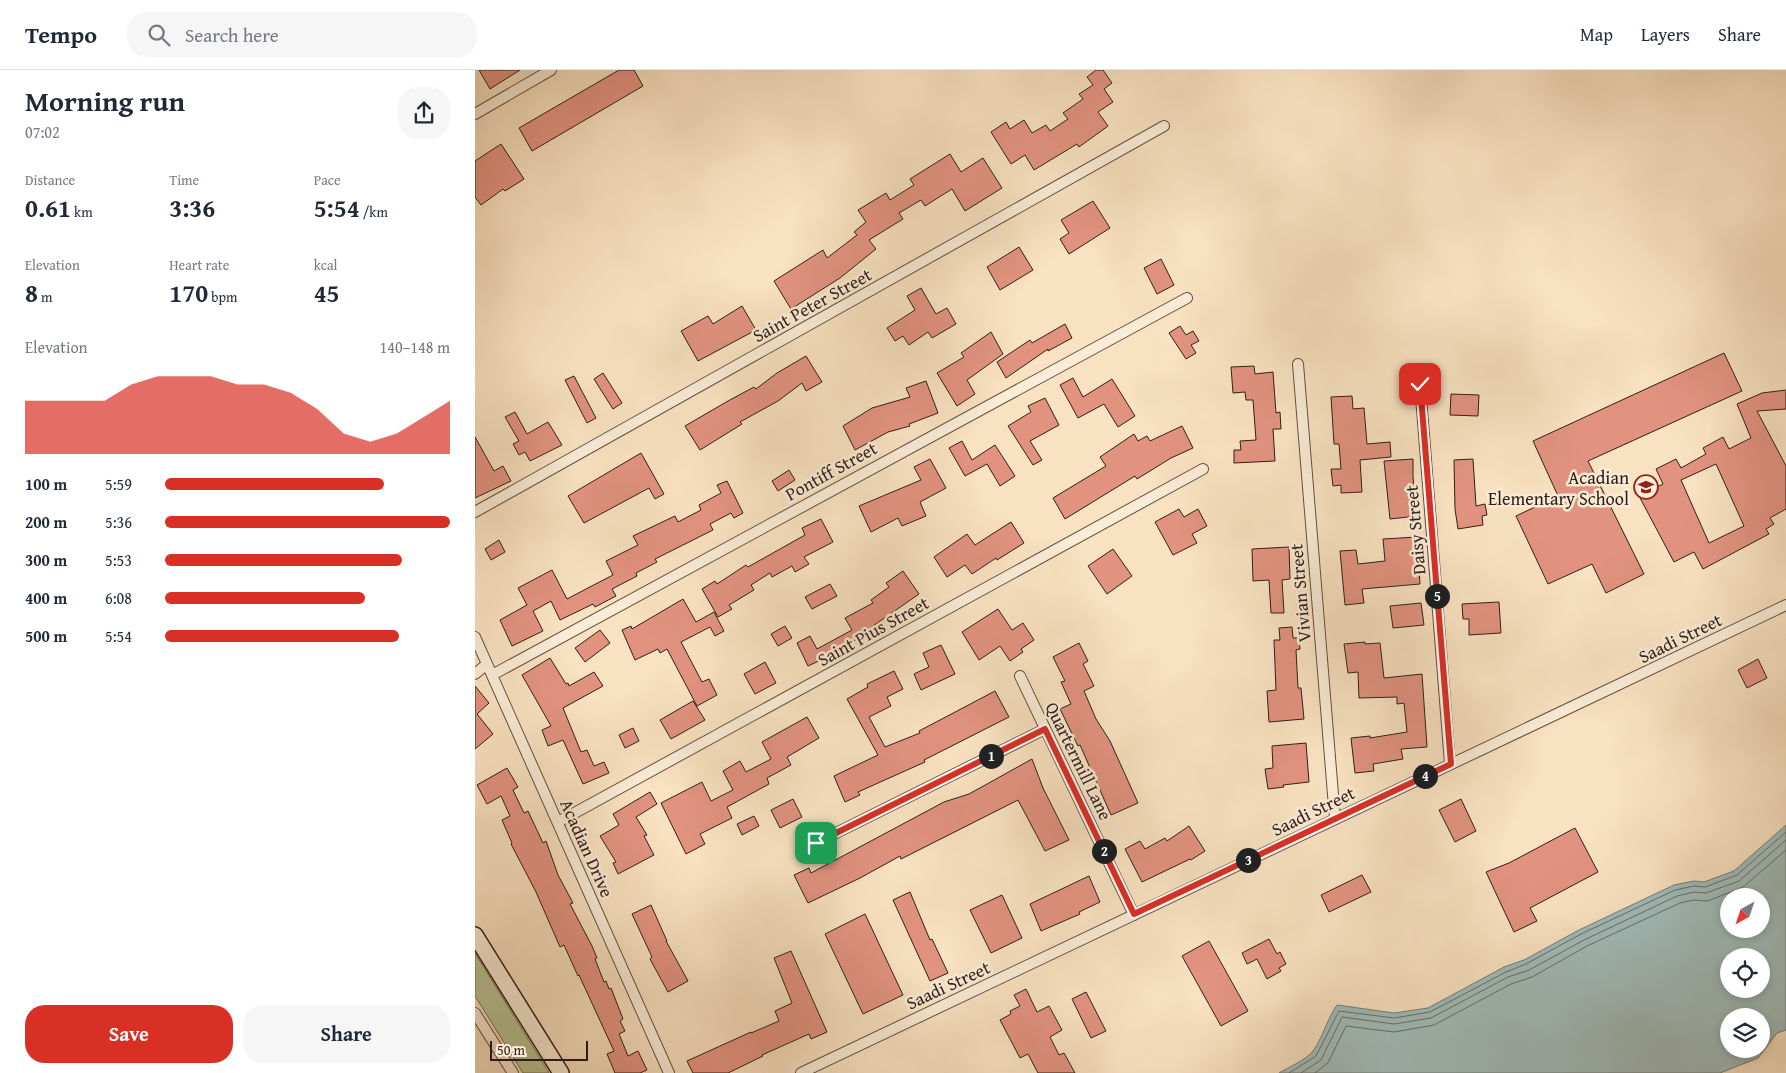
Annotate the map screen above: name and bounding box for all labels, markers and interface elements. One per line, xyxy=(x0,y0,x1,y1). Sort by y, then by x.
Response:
search box xyxy=(127,12,477,57)
text: Tempo xyxy=(25,17,97,52)
icon: search xyxy=(145,21,173,49)
text: Search here xyxy=(185,21,279,49)
text: Map xyxy=(1580,21,1613,48)
text: Layers xyxy=(1641,21,1690,48)
text: Share xyxy=(1718,21,1761,48)
text: Morning run xyxy=(25,80,185,121)
button: share xyxy=(398,87,450,139)
text: 07:02 xyxy=(25,120,60,144)
text: Distance xyxy=(25,170,75,190)
text: Time xyxy=(169,170,199,190)
text: Pace xyxy=(314,170,341,190)
text: 0.61 xyxy=(25,190,71,226)
text: 3:36 xyxy=(169,190,215,226)
text: 5:54 xyxy=(314,190,360,226)
text: km xyxy=(71,202,93,222)
text: /km xyxy=(360,202,388,222)
text: Elevation xyxy=(25,255,80,275)
text: Heart rate xyxy=(169,255,229,275)
text: kcal xyxy=(314,255,338,275)
street label: Saint Peter Street xyxy=(747,261,877,349)
text: 8 xyxy=(25,275,38,311)
text: 170 xyxy=(169,275,208,311)
text: 45 xyxy=(314,275,340,311)
text: m xyxy=(38,287,52,307)
text: bpm xyxy=(208,287,238,307)
text: Elevation xyxy=(25,335,88,359)
text: 140–148 m xyxy=(380,335,450,359)
pin xyxy=(1399,363,1441,405)
icon: check xyxy=(1406,370,1434,398)
street label: Pontiff Street xyxy=(780,434,882,507)
place label: Acadian Elementary School xyxy=(1488,464,1629,512)
text: 100 m xyxy=(25,472,67,496)
text: 5:59 xyxy=(105,472,132,496)
school or university icon: Acadian Elementary School xyxy=(1633,474,1659,500)
street label: Daisy Street xyxy=(1398,483,1432,576)
text: 200 m xyxy=(25,510,67,534)
text: 5:36 xyxy=(105,510,132,534)
street label: Vivian Street xyxy=(1282,542,1318,643)
text: 300 m xyxy=(25,548,67,572)
text: 5:53 xyxy=(105,548,132,572)
pin: 5 xyxy=(1425,584,1449,608)
text: 400 m xyxy=(25,586,67,610)
text: 6:08 xyxy=(105,586,132,610)
text: 5 xyxy=(1434,586,1441,606)
street label: Saint Pius Street xyxy=(812,589,934,673)
street label: Saadi Street xyxy=(1634,606,1727,670)
text: 500 m xyxy=(25,624,67,648)
text: 5:54 xyxy=(105,624,132,648)
street label: Quartermill Lane xyxy=(1039,697,1119,825)
pin: 1 xyxy=(979,744,1003,768)
text: 1 xyxy=(988,746,995,766)
pin: 4 xyxy=(1413,764,1437,788)
text: 4 xyxy=(1422,766,1429,786)
street label: Saadi Street xyxy=(1267,779,1360,843)
street label: Acadian Drive xyxy=(553,795,621,901)
pin xyxy=(795,822,837,864)
icon: arrive xyxy=(802,829,830,857)
pin: 2 xyxy=(1091,838,1117,864)
text: 2 xyxy=(1101,841,1108,861)
pin: 3 xyxy=(1235,848,1261,872)
text: 3 xyxy=(1245,850,1252,870)
north arrow xyxy=(1720,888,1770,938)
map controls xyxy=(1720,888,1770,1058)
button: locate xyxy=(1720,948,1770,998)
street label: Saadi Street xyxy=(902,953,995,1016)
button: Save xyxy=(25,1005,233,1063)
button: Share xyxy=(243,1005,450,1063)
button: layers xyxy=(1720,1008,1770,1058)
scale bar xyxy=(490,1038,587,1061)
text: 50 m xyxy=(497,1040,525,1060)

